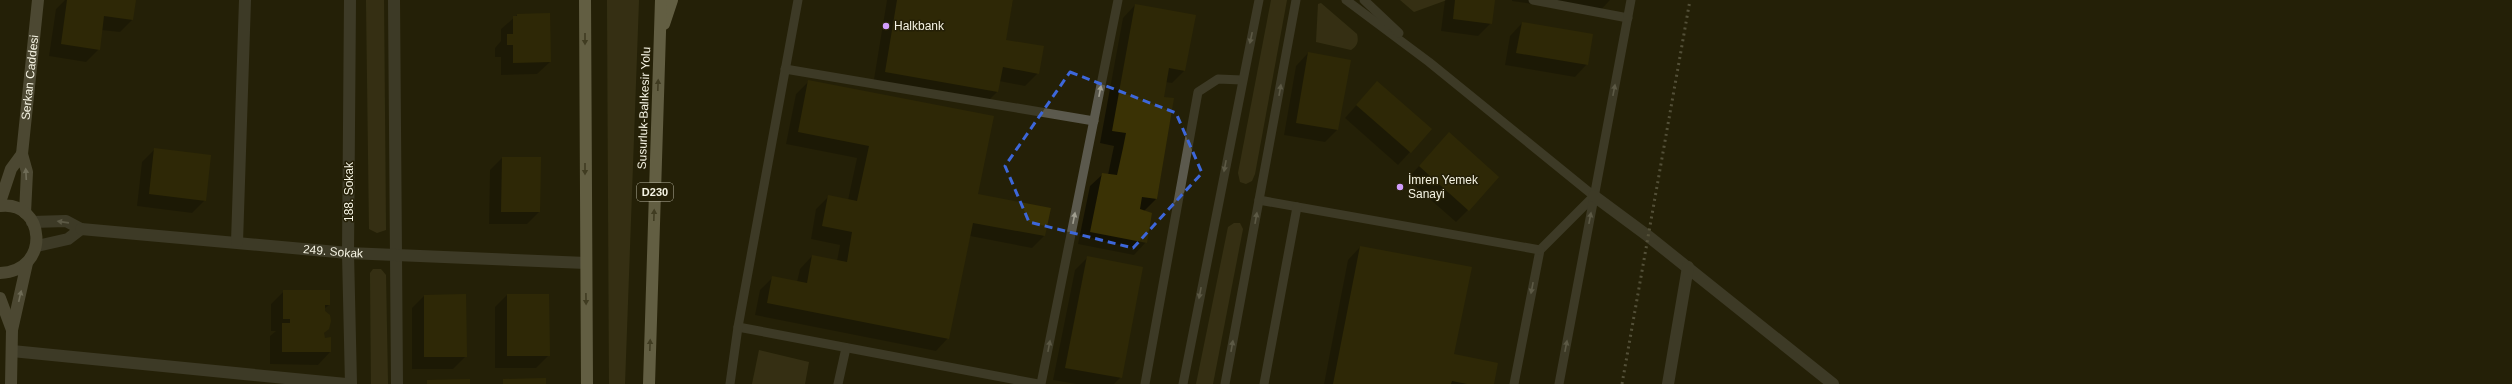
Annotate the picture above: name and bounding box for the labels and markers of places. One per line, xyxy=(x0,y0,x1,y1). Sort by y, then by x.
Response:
place label: Halkbank xyxy=(894,19,945,33)
marker: Halkbank xyxy=(881,21,891,31)
place label: İmren Yemek Sanayi xyxy=(1408,173,1479,201)
marker: İmren Yemek Sanayi xyxy=(1395,182,1405,192)

